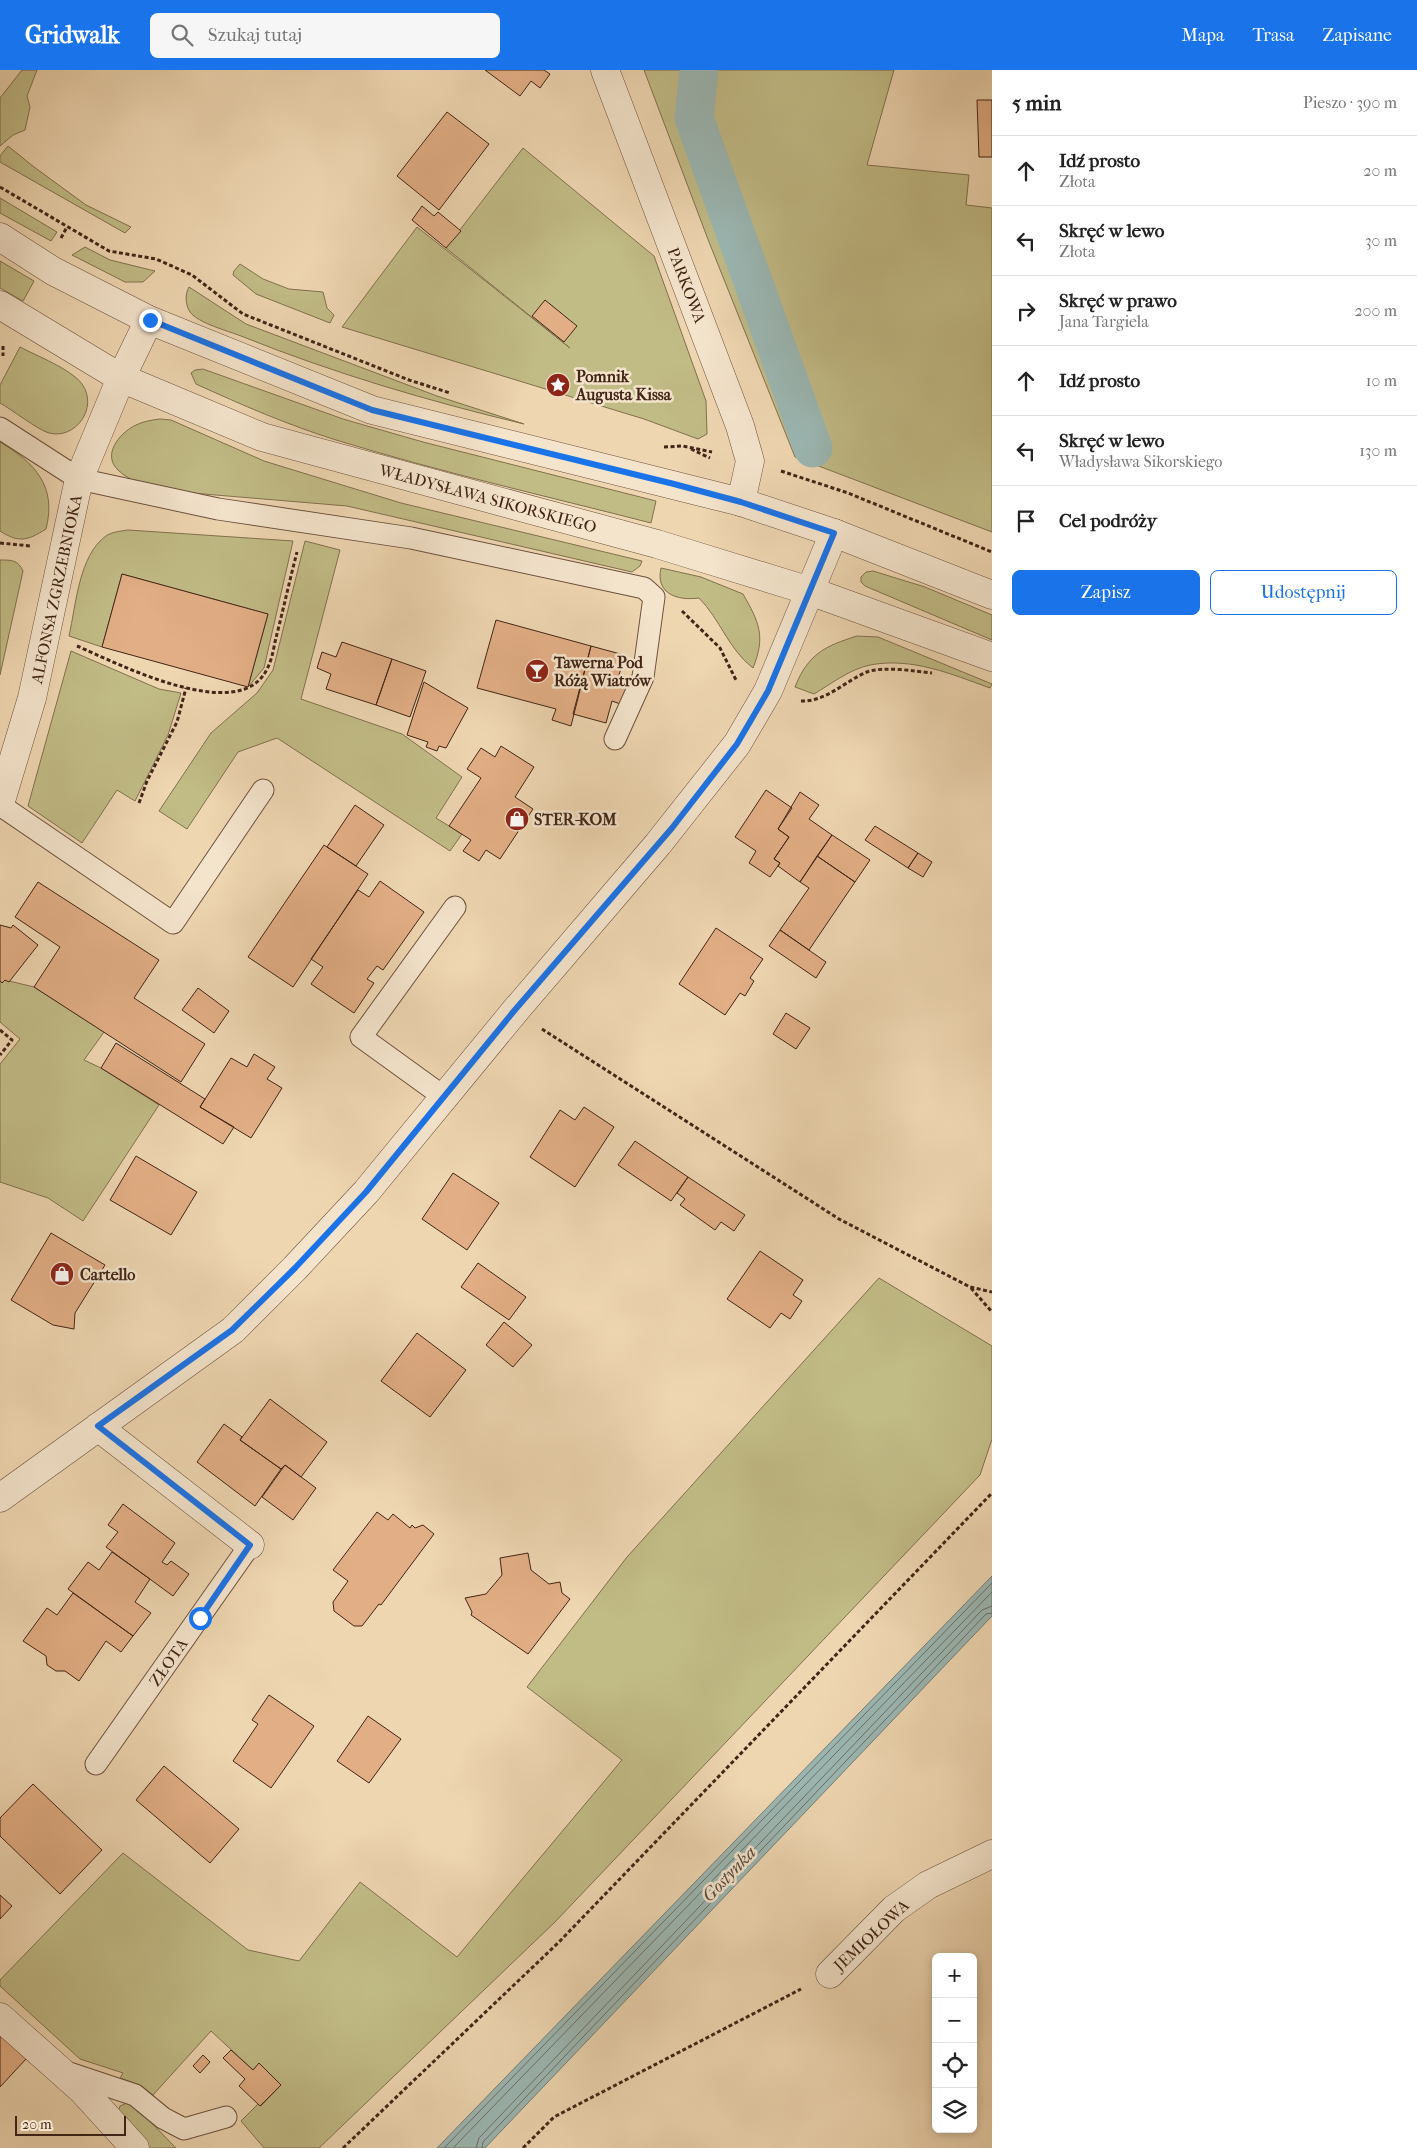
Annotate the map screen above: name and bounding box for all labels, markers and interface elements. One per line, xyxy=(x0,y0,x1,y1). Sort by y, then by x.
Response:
search box xyxy=(150,13,500,58)
text: Gridwalk xyxy=(25,21,120,49)
icon: search xyxy=(168,21,196,49)
text: Szukaj tutaj xyxy=(208,24,302,46)
text: Mapa xyxy=(1182,25,1224,46)
text: Trasa xyxy=(1252,25,1294,46)
text: Zapisane xyxy=(1322,25,1392,46)
text: 5 min xyxy=(1012,91,1061,115)
text: Pieszo · 390 m xyxy=(1303,93,1397,112)
text: Idź prosto xyxy=(1059,150,1140,172)
icon: ahead xyxy=(1012,157,1040,185)
text: 20 m xyxy=(1363,161,1397,180)
text: Złota xyxy=(1059,172,1095,191)
text: Skręć w lewo xyxy=(1059,220,1165,242)
icon: left xyxy=(1012,227,1040,255)
text: 30 m xyxy=(1365,231,1397,250)
text: Złota xyxy=(1059,242,1095,261)
street label: PARKOWA xyxy=(663,245,710,326)
text: Skręć w prawo xyxy=(1059,290,1177,312)
icon: right xyxy=(1012,297,1040,325)
text: 200 m xyxy=(1354,301,1397,320)
route end xyxy=(139,309,162,332)
text: Jana Targiela xyxy=(1059,312,1149,331)
place label: Pomnik Augusta Kissa xyxy=(575,367,672,405)
icon: ahead xyxy=(1012,367,1040,395)
text: Idź prosto xyxy=(1059,370,1140,392)
text: 10 m xyxy=(1366,371,1397,390)
place icon: Pomnik Augusta Kissa xyxy=(545,372,571,398)
text: Skręć w lewo xyxy=(1059,430,1165,452)
icon: left xyxy=(1012,437,1040,465)
text: 130 m xyxy=(1359,441,1397,460)
text: Władysława Sikorskiego xyxy=(1059,452,1222,471)
street label: WŁADYSŁAWA SIKORSKIEGO xyxy=(376,460,599,537)
street label: ALFONSA ZGRZEBNIOKA xyxy=(27,492,86,686)
icon: arrive xyxy=(1012,507,1040,535)
text: Cel podróży xyxy=(1059,510,1157,532)
button: Zapisz xyxy=(1012,570,1200,615)
button: Udostępnij xyxy=(1210,570,1397,615)
place label: Tawerna Pod Różą Wiatrów xyxy=(553,653,652,691)
bar icon: Tawerna Pod Różą Wiatrów xyxy=(524,658,550,684)
shop icon: STER-KOM xyxy=(504,806,530,832)
place label: STER-KOM xyxy=(534,810,617,829)
shop icon: Cartello xyxy=(49,1261,75,1287)
place label: Cartello xyxy=(80,1265,135,1284)
route start xyxy=(189,1607,212,1630)
street label: ZŁOTA xyxy=(145,1634,192,1690)
water label: Gostynka xyxy=(698,1842,761,1906)
street label: JEMIOŁOWA xyxy=(828,1895,913,1976)
map controls xyxy=(932,1953,977,2133)
button: + xyxy=(932,1953,977,1998)
button: − xyxy=(932,1998,977,2043)
button: locate xyxy=(932,2043,977,2088)
button: layers xyxy=(932,2088,977,2133)
scale bar xyxy=(15,2113,126,2136)
text: 20 m xyxy=(22,2116,52,2133)

